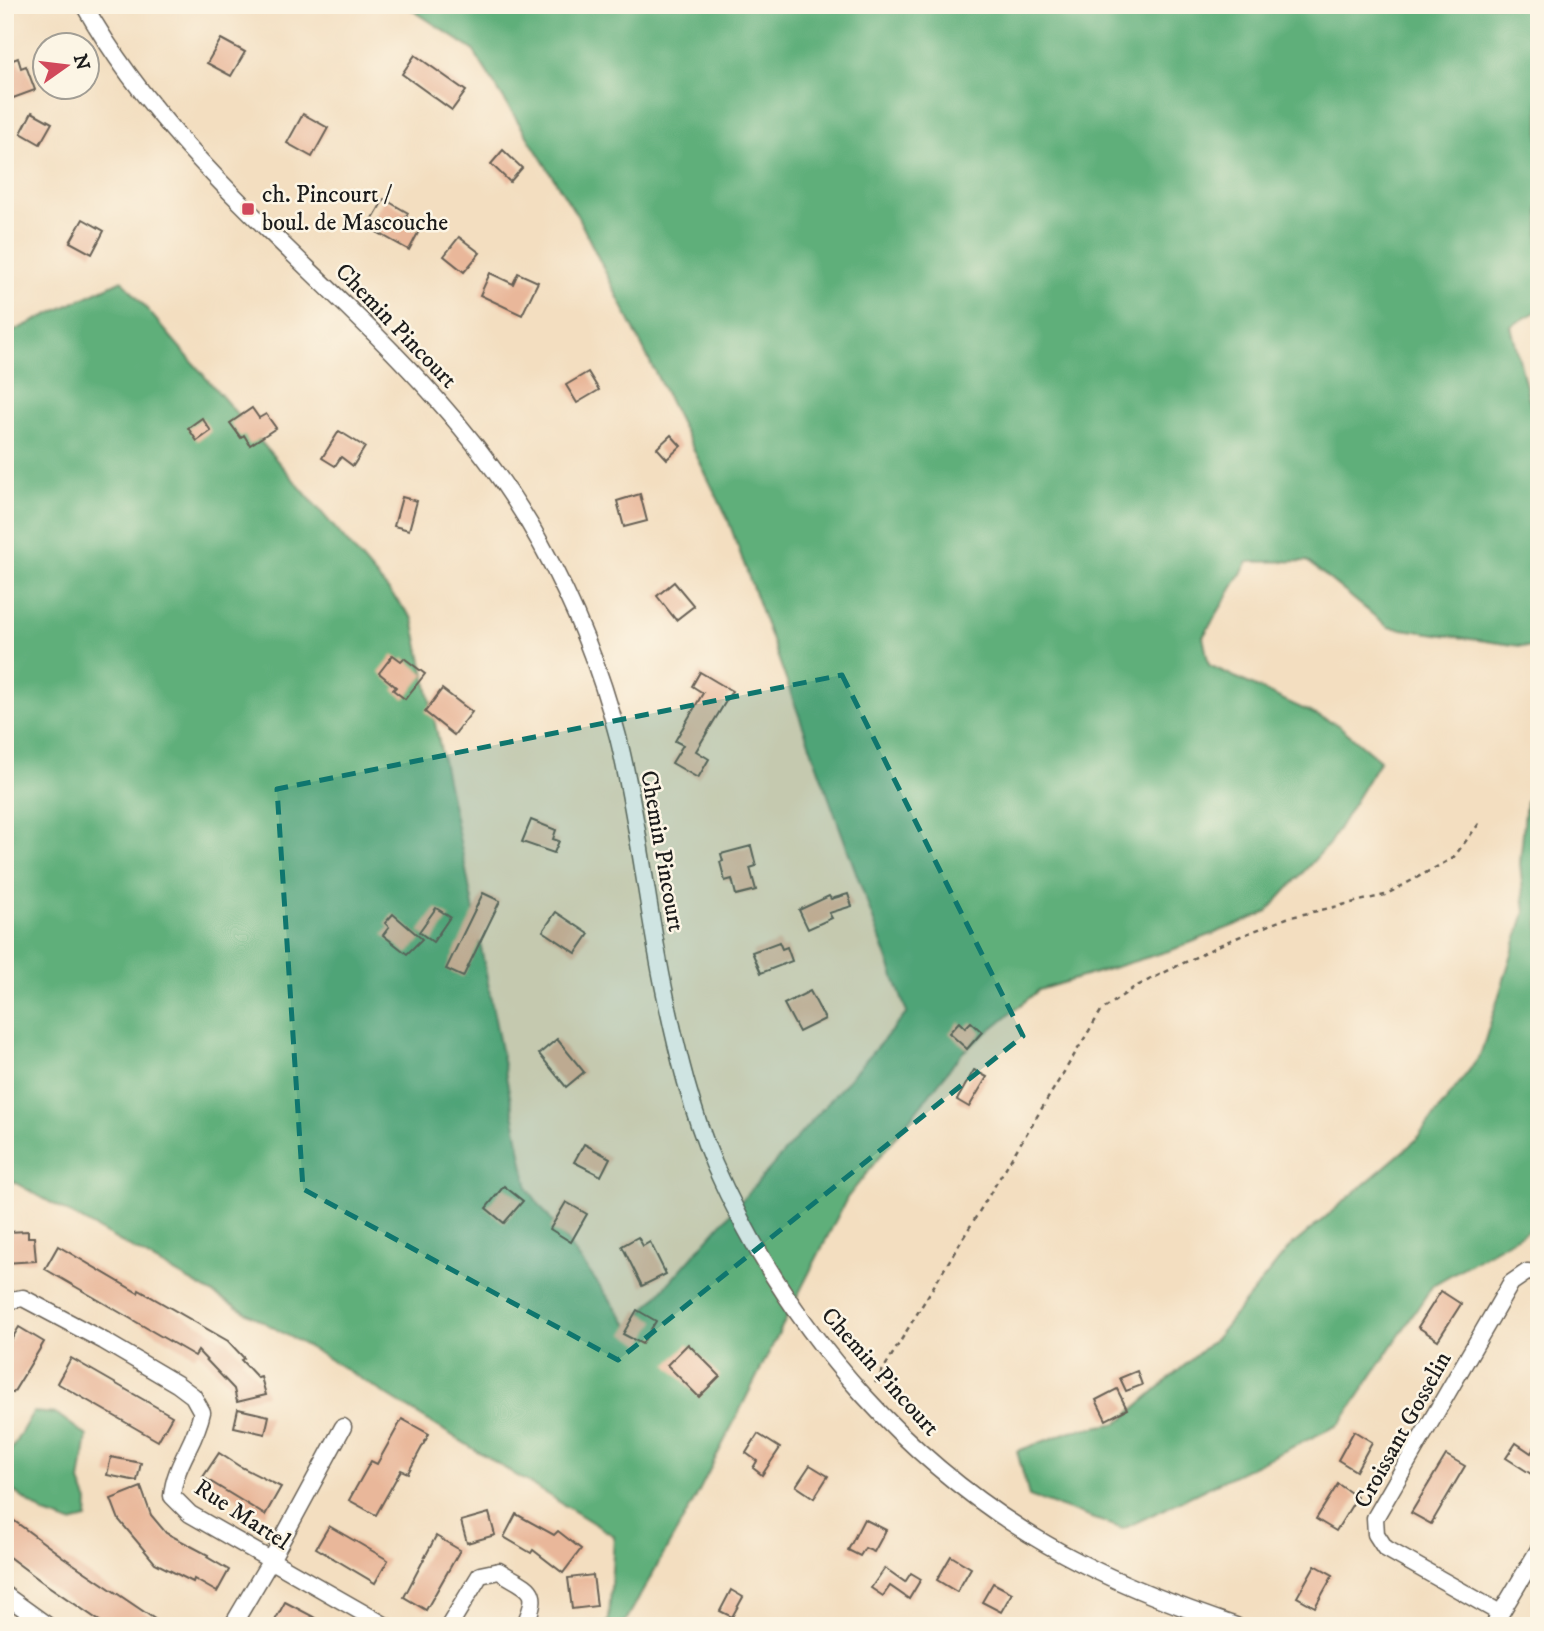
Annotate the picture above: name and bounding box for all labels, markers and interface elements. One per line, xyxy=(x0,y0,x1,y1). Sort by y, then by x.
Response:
north arrow xyxy=(32,32,102,102)
text: N xyxy=(68,52,94,73)
place label: ch. Pincourt / boul. de Mascouche xyxy=(262,180,448,238)
marker: ch. Pincourt / boul. de Mascouche xyxy=(240,201,256,217)
street label: Chemin Pincourt xyxy=(329,257,464,395)
street label: Chemin Pincourt xyxy=(633,768,691,934)
street label: Chemin Pincourt xyxy=(814,1301,946,1443)
street label: Croissant Gosselin xyxy=(1348,1346,1459,1514)
street label: Rue Martel xyxy=(188,1473,296,1558)

